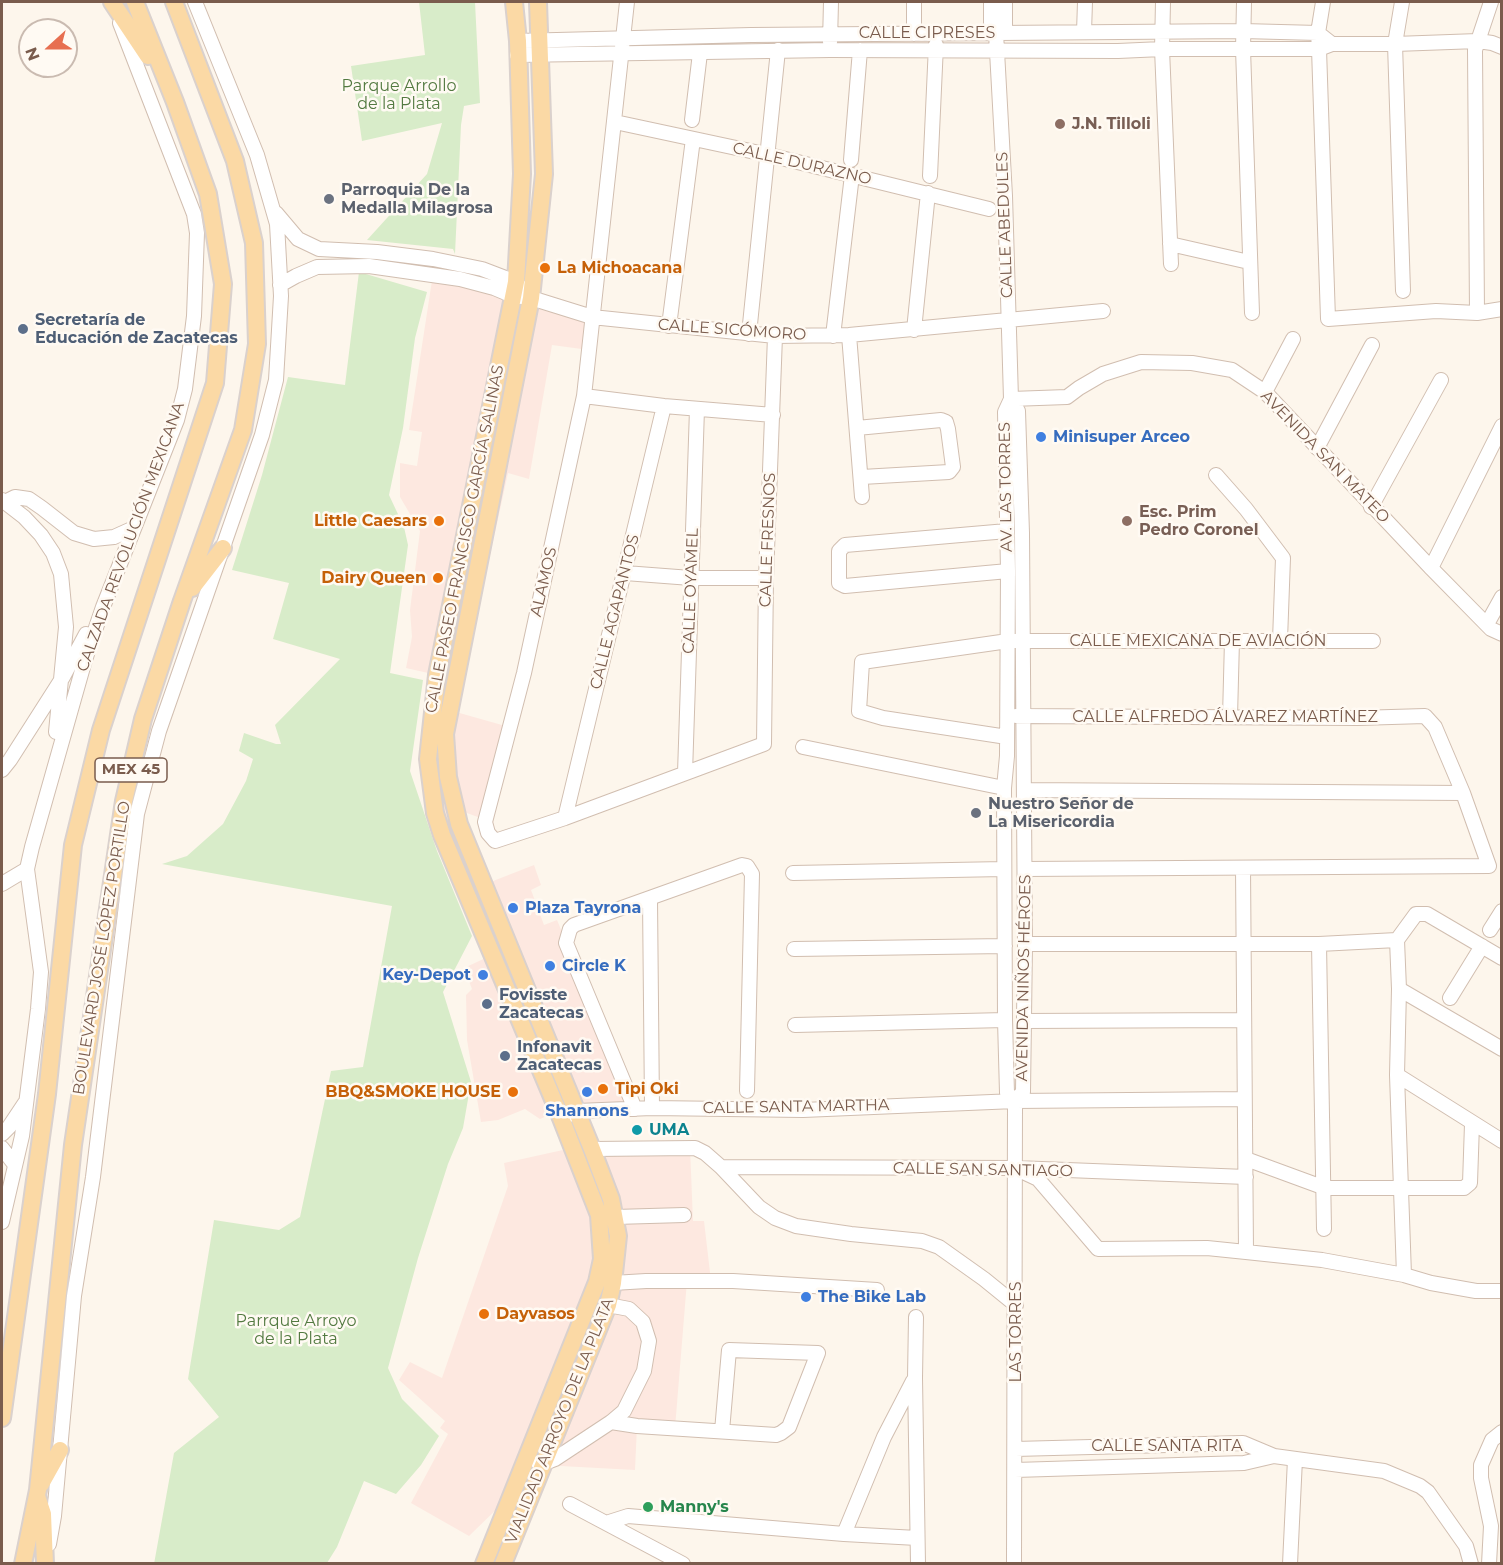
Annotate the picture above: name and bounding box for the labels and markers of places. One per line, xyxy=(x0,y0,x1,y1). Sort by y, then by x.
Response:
place label: J.N. Tilloli xyxy=(1072,114,1151,134)
marker: J.N. Tilloli xyxy=(1053,117,1067,131)
place label: Parroquia De la Medalla Milagrosa xyxy=(341,180,493,218)
marker: Parroquia De la Medalla Milagrosa xyxy=(322,192,336,206)
place label: La Michoacana xyxy=(557,258,682,278)
marker: La Michoacana xyxy=(538,261,552,275)
place label: Secretaría de Educación de Zacatecas xyxy=(35,310,238,348)
marker: Secretaría de Educación de Zacatecas xyxy=(16,322,30,336)
place label: Minisuper Arceo xyxy=(1053,427,1190,447)
marker: Minisuper Arceo xyxy=(1034,430,1048,444)
place label: Esc. Prim Pedro Coronel xyxy=(1139,502,1259,540)
place label: Little Caesars xyxy=(314,511,427,531)
marker: Little Caesars xyxy=(432,514,446,528)
marker: Esc. Prim Pedro Coronel xyxy=(1120,514,1134,528)
place label: Dairy Queen xyxy=(321,568,426,588)
marker: Dairy Queen xyxy=(431,571,445,585)
place label: Nuestro Señor de La Misericordia xyxy=(988,794,1134,832)
marker: Nuestro Señor de La Misericordia xyxy=(969,806,983,820)
place label: Plaza Tayrona xyxy=(525,898,641,918)
marker: Plaza Tayrona xyxy=(506,901,520,915)
place label: Circle K xyxy=(562,956,626,976)
marker: Circle K xyxy=(543,959,557,973)
place label: Key-Depot xyxy=(382,965,471,985)
marker: Key-Depot xyxy=(476,968,490,982)
place label: Fovisste Zacatecas xyxy=(499,985,584,1023)
marker: Fovisste Zacatecas xyxy=(480,997,494,1011)
place label: Infonavit Zacatecas xyxy=(517,1037,602,1075)
marker: Infonavit Zacatecas xyxy=(498,1049,512,1063)
place label: Tipi Oki xyxy=(615,1079,679,1099)
place label: BBQ&SMOKE HOUSE xyxy=(325,1082,501,1102)
marker: Tipi Oki xyxy=(596,1082,610,1096)
marker: BBQ&SMOKE HOUSE xyxy=(506,1085,520,1099)
marker: Shannons xyxy=(580,1085,594,1099)
place label: Shannons xyxy=(545,1101,629,1121)
place label: UMA xyxy=(649,1120,689,1140)
marker: UMA xyxy=(630,1123,644,1137)
place label: The Bike Lab xyxy=(818,1287,926,1307)
marker: The Bike Lab xyxy=(799,1290,813,1304)
place label: Dayvasos xyxy=(496,1304,575,1324)
marker: Dayvasos xyxy=(477,1307,491,1321)
place label: Manny's xyxy=(660,1497,729,1517)
marker: Manny's xyxy=(641,1500,655,1514)

